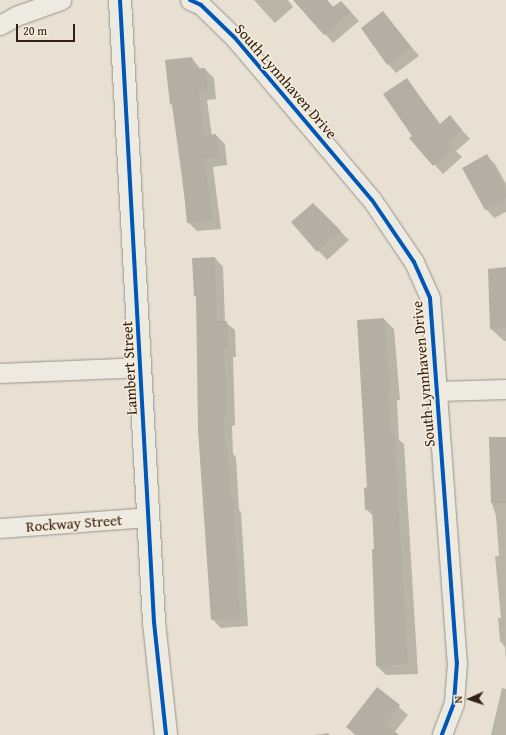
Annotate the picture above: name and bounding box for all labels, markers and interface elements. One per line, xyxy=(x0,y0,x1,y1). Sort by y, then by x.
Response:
scale bar xyxy=(18,16,77,42)
street label: South Lynnhaven Drive xyxy=(231,20,341,142)
text: 20 m xyxy=(23,22,47,39)
street label: South Lynnhaven Drive xyxy=(408,300,438,448)
street label: Lambert Street xyxy=(118,321,140,415)
street label: Rockway Street xyxy=(25,511,123,535)
north arrow xyxy=(450,679,490,719)
text: N xyxy=(450,696,466,704)

